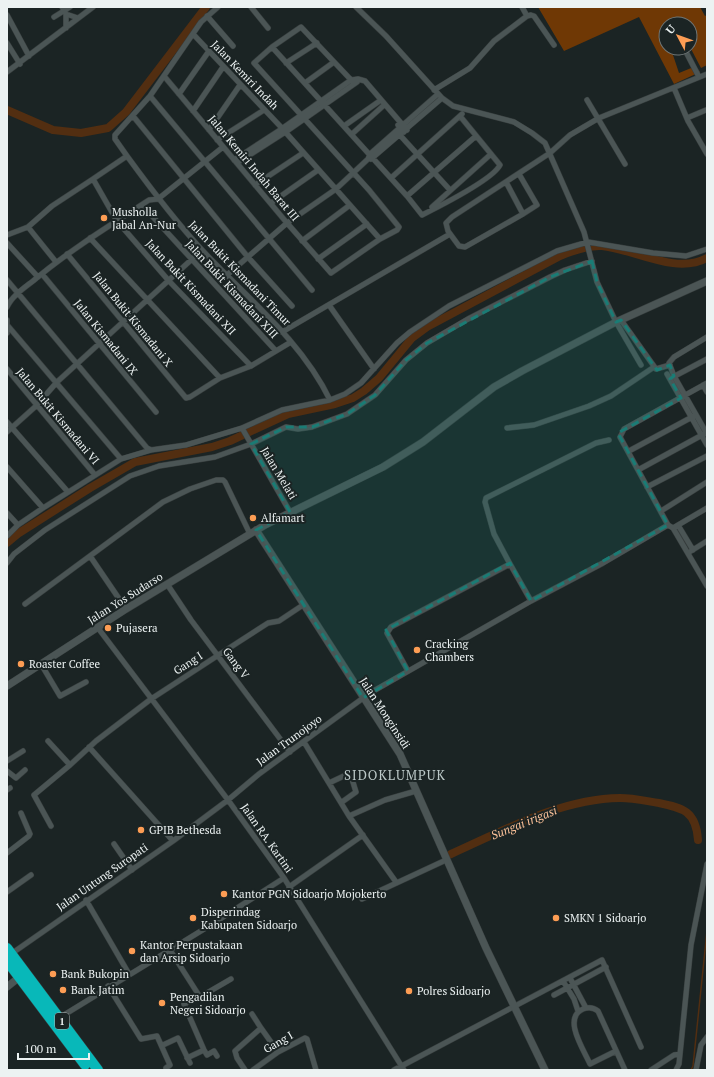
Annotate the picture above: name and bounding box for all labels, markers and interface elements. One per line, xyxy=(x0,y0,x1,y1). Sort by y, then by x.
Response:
north arrow xyxy=(658,16,698,56)
text: U xyxy=(663,22,678,37)
street label: Jalan Kemiri Indah xyxy=(208,37,282,113)
street label: Jalan Kemiri Indah Barat III xyxy=(206,112,303,224)
place label: Musholla Jabal An-Nur xyxy=(112,205,177,232)
marker: Musholla Jabal An-Nur xyxy=(99,213,109,223)
street label: Jalan Bukit Kismadani Timur xyxy=(186,218,294,329)
street label: Jalan Bukit Kismadani XII xyxy=(143,236,239,338)
street label: Jalan Bukit Kismadani XIII xyxy=(183,237,281,341)
street label: Jalan Bukit Kismadani X xyxy=(90,269,176,370)
street label: Jalan Kismadani IX xyxy=(71,296,141,378)
street label: Jalan Bukit Kismadani VI xyxy=(14,365,103,467)
street label: Jalan Melati xyxy=(258,444,300,502)
place label: Alfamart xyxy=(261,511,305,525)
marker: Alfamart xyxy=(248,513,258,523)
street label: Jalan Yos Sudarso xyxy=(85,569,165,627)
place label: Pujasera xyxy=(116,621,158,635)
marker: Pujasera xyxy=(103,623,113,633)
place label: Cracking Chambers xyxy=(425,637,474,664)
street label: Gang V xyxy=(220,645,253,682)
marker: Cracking Chambers xyxy=(412,645,422,655)
street label: Gang I xyxy=(171,648,205,678)
place label: Roaster Coffee xyxy=(29,657,100,671)
marker: Roaster Coffee xyxy=(16,659,26,669)
street label: Jalan Monginsidi xyxy=(357,675,413,751)
street label: Jalan Trunojoyo xyxy=(254,712,324,768)
district label: SIDOKLUMPUK xyxy=(344,766,446,784)
street label: Jalan RA. Kartini xyxy=(238,801,296,875)
water label: Sungai irigasi xyxy=(489,802,560,843)
place label: GPIB Bethesda xyxy=(149,823,222,837)
marker: GPIB Bethesda xyxy=(136,825,146,835)
street label: Jalan Untung Suropati xyxy=(54,840,150,914)
place label: Kantor PGN Sidoarjo Mojokerto xyxy=(232,887,386,901)
marker: Kantor PGN Sidoarjo Mojokerto xyxy=(219,889,229,899)
place label: Disperindag Kabupaten Sidoarjo xyxy=(201,905,297,932)
place label: SMKN 1 Sidoarjo xyxy=(564,911,646,925)
marker: Disperindag Kabupaten Sidoarjo xyxy=(188,913,198,923)
marker: SMKN 1 Sidoarjo xyxy=(551,913,561,923)
place label: Kantor Perpustakaan dan Arsip Sidoarjo xyxy=(140,938,243,965)
marker: Kantor Perpustakaan dan Arsip Sidoarjo xyxy=(127,946,137,956)
place label: Bank Bukopin xyxy=(61,967,129,981)
marker: Bank Bukopin xyxy=(48,969,58,979)
place label: Bank Jatim xyxy=(71,983,125,997)
place label: Polres Sidoarjo xyxy=(417,984,490,998)
marker: Bank Jatim xyxy=(58,985,68,995)
marker: Polres Sidoarjo xyxy=(404,986,414,996)
place label: Pengadilan Negeri Sidoarjo xyxy=(170,990,246,1017)
marker: Pengadilan Negeri Sidoarjo xyxy=(157,998,167,1008)
road number: 1 xyxy=(55,1013,69,1029)
street label: Gang I xyxy=(261,1028,295,1056)
scale bar xyxy=(18,1035,89,1061)
text: 100 m xyxy=(24,1041,57,1056)

